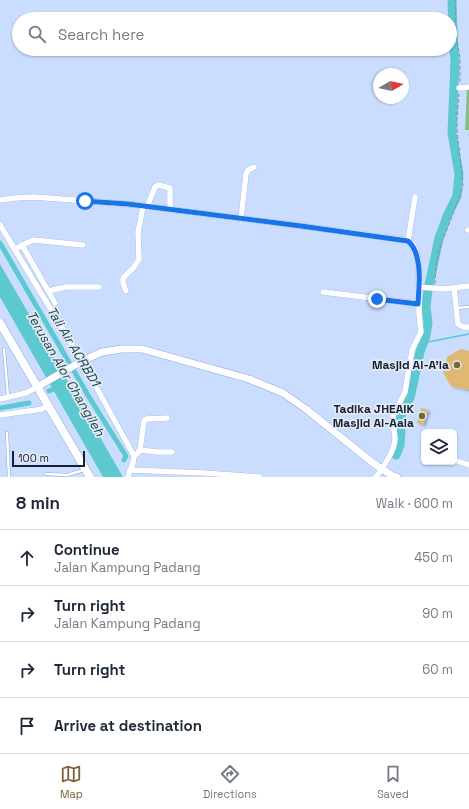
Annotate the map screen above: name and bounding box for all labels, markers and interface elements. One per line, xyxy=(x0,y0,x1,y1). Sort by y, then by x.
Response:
search box xyxy=(12,12,457,56)
icon: search xyxy=(26,23,48,45)
text: Search here xyxy=(58,25,144,44)
north arrow xyxy=(373,68,409,104)
route start xyxy=(76,192,94,210)
route end xyxy=(368,290,386,308)
water label: Tali Air ACRBD1 xyxy=(43,303,105,391)
water label: Terusan Alor Changileh xyxy=(23,307,109,440)
place label: Masjid Al-A'la xyxy=(372,357,449,373)
marker: Masjid Al-A'la xyxy=(452,360,462,370)
place label: Tadika JHEAIK Masjid Al-Aala xyxy=(333,401,414,431)
marker: Tadika JHEAIK Masjid Al-Aala xyxy=(417,411,427,421)
map controls xyxy=(421,429,457,465)
button: layers xyxy=(421,429,457,465)
scale bar xyxy=(12,449,85,468)
text: 100 m xyxy=(18,451,49,465)
text: 8 min xyxy=(16,492,60,514)
text: Walk · 600 m xyxy=(376,495,453,512)
text: Continue xyxy=(54,540,120,559)
icon: ahead xyxy=(16,547,38,569)
text: 450 m xyxy=(414,549,453,566)
text: Jalan Kampung Padang xyxy=(54,559,201,576)
text: Turn right xyxy=(54,596,125,615)
icon: right xyxy=(16,603,38,625)
text: 90 m xyxy=(422,605,453,622)
text: Jalan Kampung Padang xyxy=(54,615,201,632)
icon: right xyxy=(16,659,38,681)
text: Turn right xyxy=(54,660,125,679)
text: 60 m xyxy=(422,661,453,678)
icon: arrive xyxy=(16,715,38,737)
text: Arrive at destination xyxy=(54,716,202,735)
tab: Map xyxy=(60,763,83,801)
tab: Directions xyxy=(203,763,257,801)
tab: Saved xyxy=(377,763,409,801)

